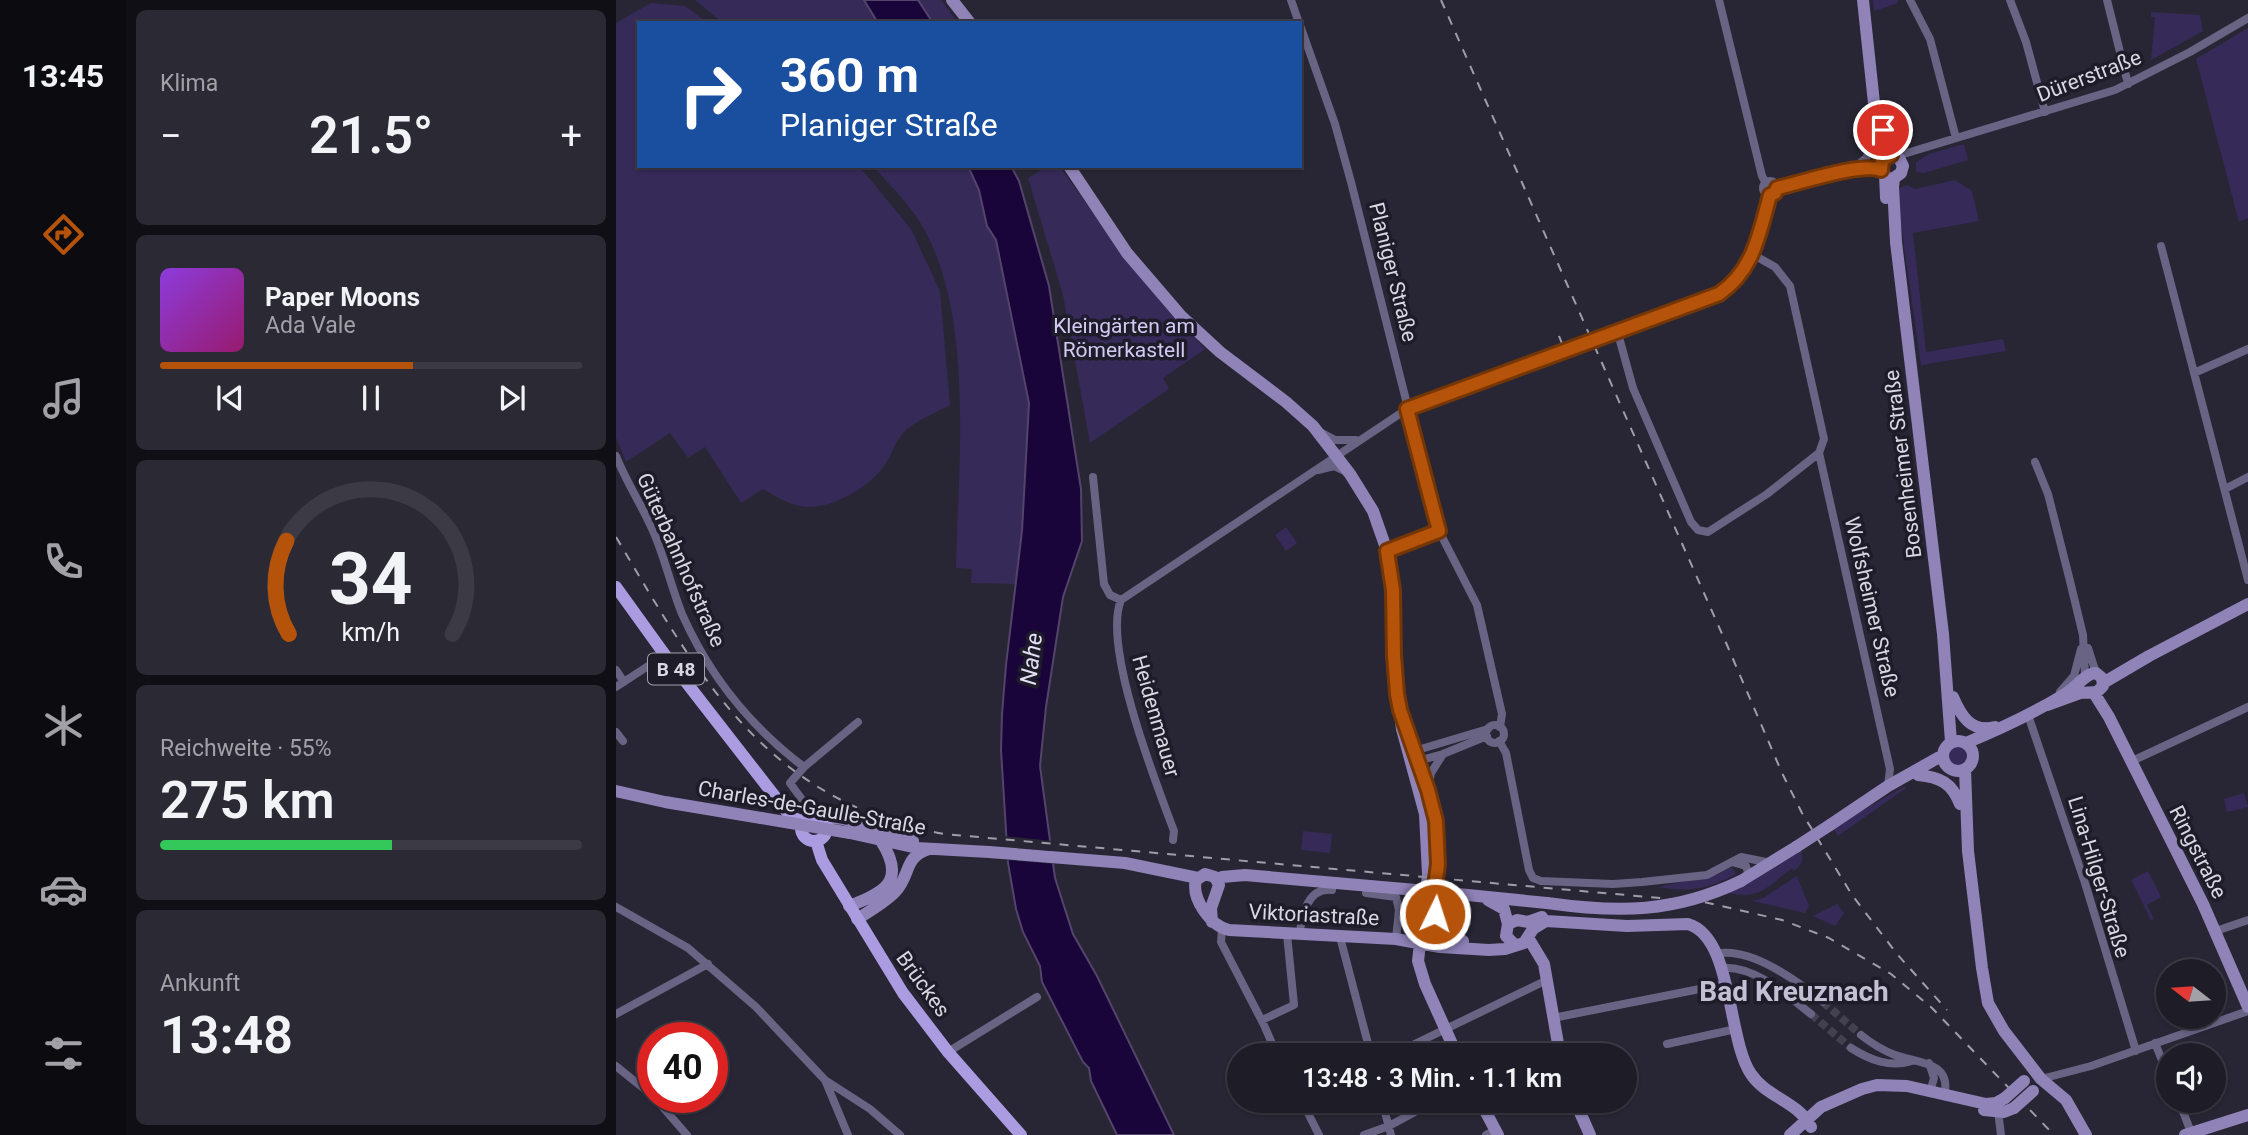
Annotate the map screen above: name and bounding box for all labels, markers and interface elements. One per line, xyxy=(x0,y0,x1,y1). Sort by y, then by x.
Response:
street label: Dürerstraße xyxy=(2033,45,2145,107)
text: 360 m xyxy=(780,47,919,104)
icon: right xyxy=(665,49,756,140)
text: 13:45 xyxy=(22,57,104,95)
text: Klima xyxy=(160,70,218,97)
pin xyxy=(1853,100,1913,160)
text: 21.5° xyxy=(309,105,433,166)
text: Planiger Straße xyxy=(780,106,998,144)
icon: arrive xyxy=(1864,111,1902,149)
text: − xyxy=(160,114,182,158)
text: + xyxy=(560,114,582,158)
street label: Planiger Straße xyxy=(1364,200,1422,344)
icon: directions xyxy=(39,210,88,259)
text: Paper Moons xyxy=(265,282,420,312)
text: Ada Vale xyxy=(265,312,356,339)
park label: Kleingärten am Römerkastell xyxy=(1053,314,1195,362)
street label: Bosenheimer Straße xyxy=(1880,369,1926,559)
icon: music xyxy=(39,374,88,423)
icon: previous xyxy=(211,379,249,417)
icon: pause xyxy=(352,379,390,417)
icon: next xyxy=(493,379,531,417)
street label: Güterbahnhofstraße xyxy=(632,469,730,651)
street label: Wolfsheimer Straße xyxy=(1840,514,1904,700)
text: 34 xyxy=(329,536,413,622)
icon: phone xyxy=(39,537,88,586)
text: km/h xyxy=(342,617,400,646)
water label: Nahe xyxy=(1015,631,1048,687)
street label: Heidenmauer xyxy=(1127,652,1185,780)
road number: B 48 xyxy=(648,654,704,684)
icon: climate xyxy=(39,701,88,750)
text: Reichweite · 55% xyxy=(160,735,332,762)
text: 275 km xyxy=(160,770,335,831)
street label: Charles-de-Gaulle-Straße xyxy=(696,776,928,840)
street label: Lina-Hilger-Straße xyxy=(2063,793,2135,961)
street label: Ringstraße xyxy=(2164,802,2232,902)
icon: car xyxy=(39,865,88,914)
position arrow xyxy=(1398,877,1472,951)
street label: Viktoriastraße xyxy=(1248,900,1380,930)
street label: Brückes xyxy=(891,947,955,1021)
north arrow xyxy=(2156,959,2226,1029)
map controls xyxy=(2156,959,2226,1113)
text: Ankunft xyxy=(160,970,240,997)
district label: Bad Kreuznach xyxy=(1699,975,1889,1008)
text: 13:48 xyxy=(160,1005,293,1066)
speed limit sign: 40 xyxy=(637,1022,728,1113)
icon: filters xyxy=(39,1029,88,1078)
button: sound xyxy=(2156,1043,2226,1113)
text: 13:48 · 3 Min. · 1.1 km xyxy=(1302,1063,1562,1093)

